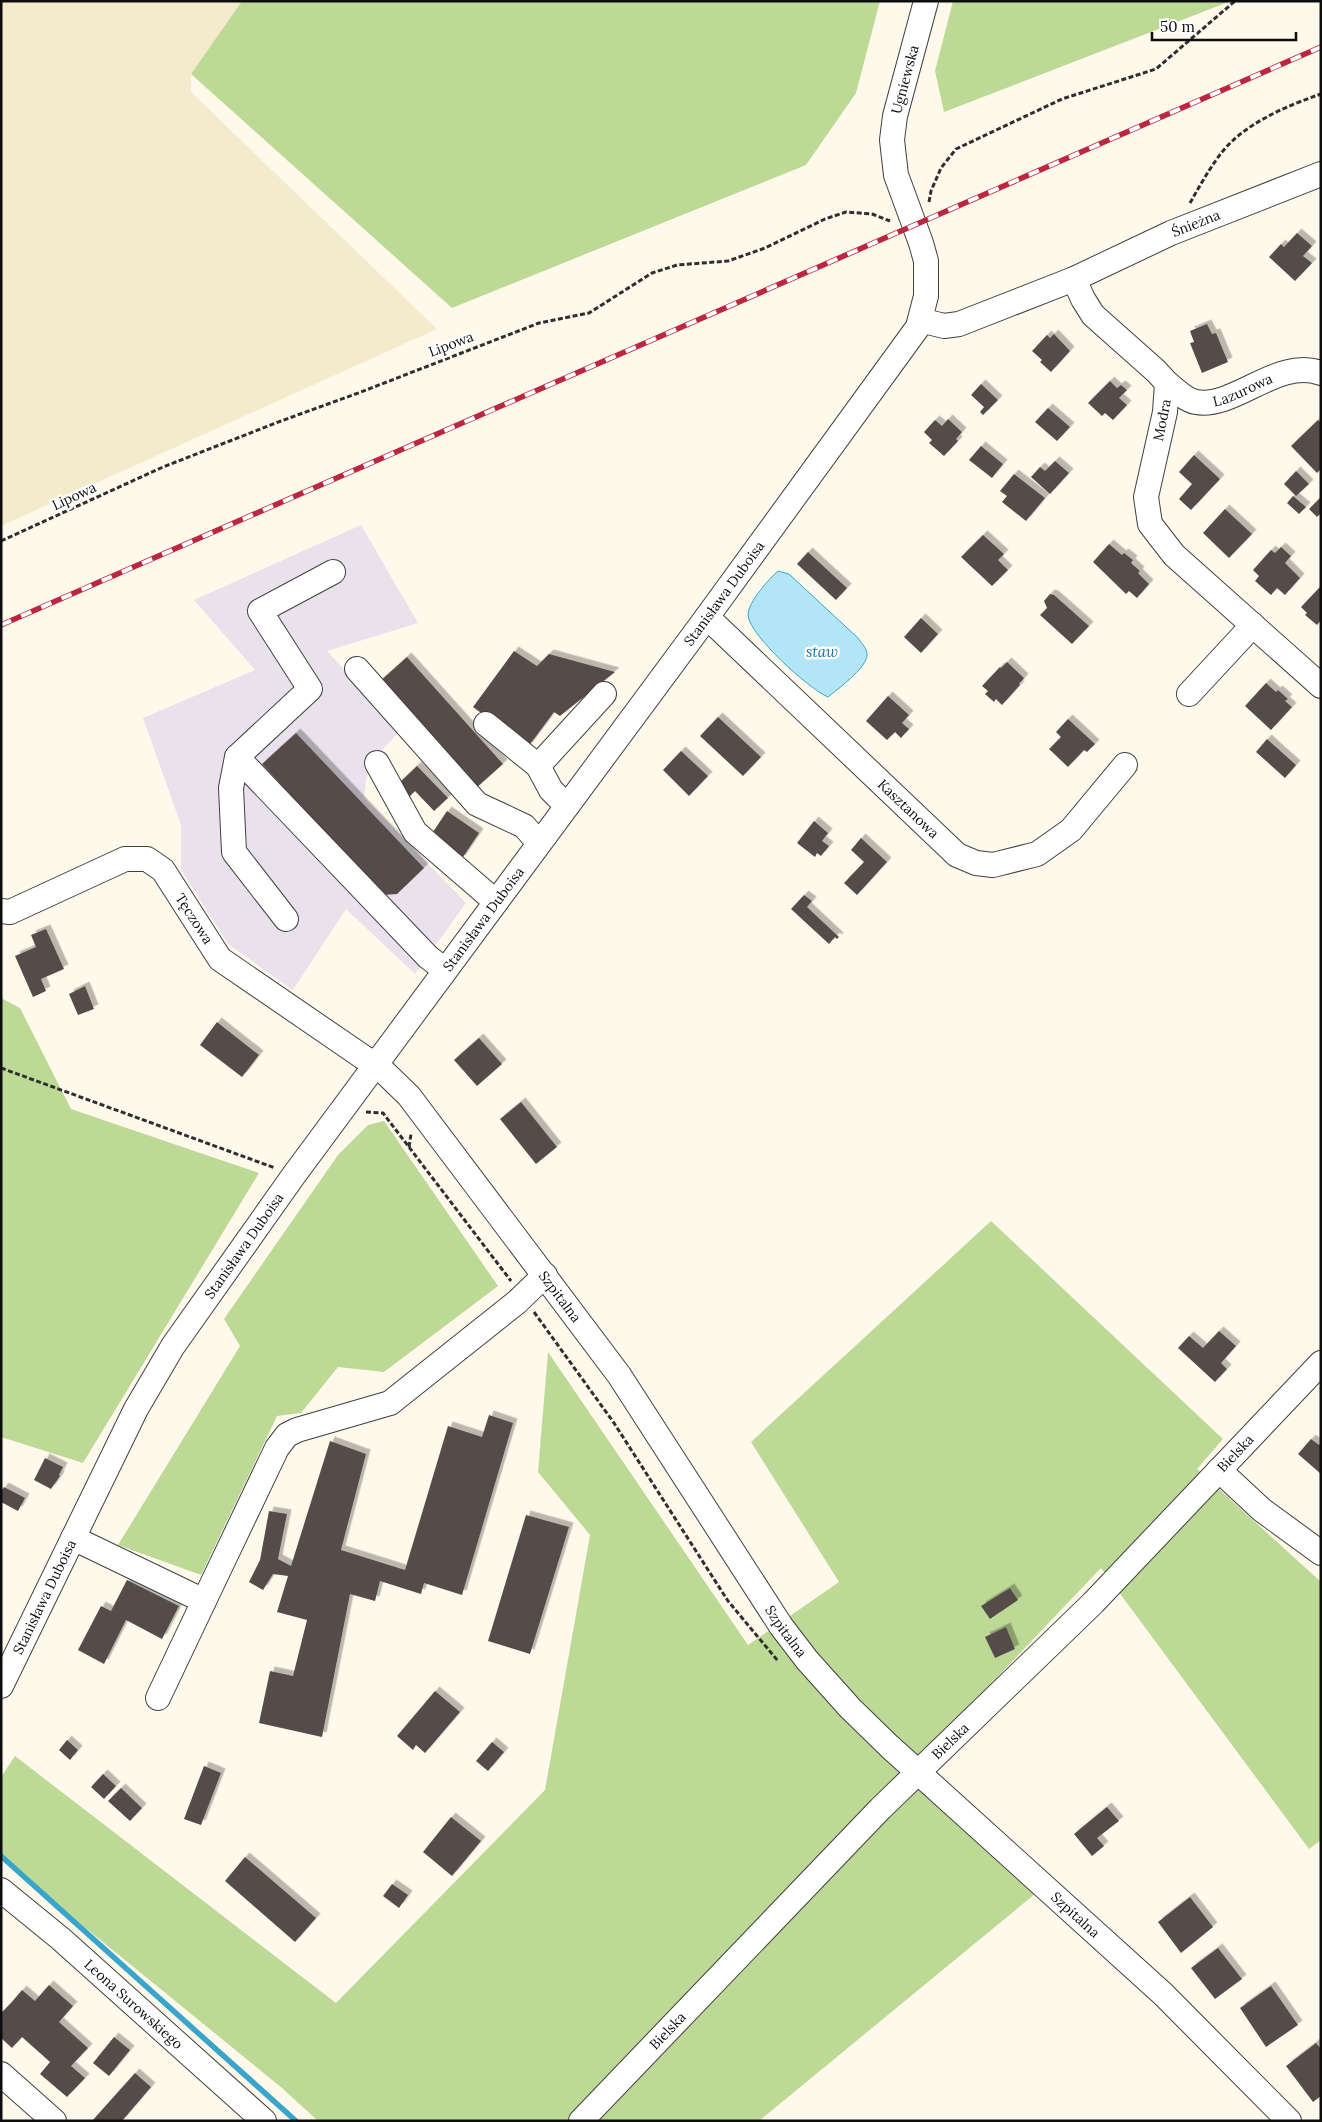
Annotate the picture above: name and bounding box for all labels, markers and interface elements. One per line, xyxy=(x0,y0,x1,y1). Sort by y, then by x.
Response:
scale bar xyxy=(1152,10,1296,42)
text: 50 m xyxy=(1160,17,1195,36)
street label: Ugniewska xyxy=(887,43,923,116)
street label: Śnieżna xyxy=(1169,206,1223,241)
street label: Lipowa xyxy=(426,327,476,361)
street label: Lazurowa xyxy=(1211,369,1275,411)
street label: Modra xyxy=(1149,397,1175,443)
street label: Lipowa xyxy=(49,478,99,514)
street label: Stanisława Duboisa xyxy=(680,537,768,649)
water label: staw xyxy=(806,642,838,661)
street label: Kasztanowa xyxy=(874,775,943,842)
street label: Stanisława Duboisa xyxy=(439,863,528,975)
street label: Tęczowa xyxy=(171,890,217,947)
street label: Stanisława Duboisa xyxy=(200,1189,288,1302)
street label: Szpitalna xyxy=(535,1267,585,1326)
street label: Bielska xyxy=(1213,1431,1257,1476)
street label: Stanisława Duboisa xyxy=(9,1537,80,1657)
street label: Szpitalna xyxy=(761,1602,811,1661)
street label: Bielska xyxy=(928,1719,973,1763)
street label: Szpitalna xyxy=(1047,1888,1104,1942)
street label: Leona Surowskiego xyxy=(81,1955,187,2053)
street label: Bielska xyxy=(645,2008,690,2053)

